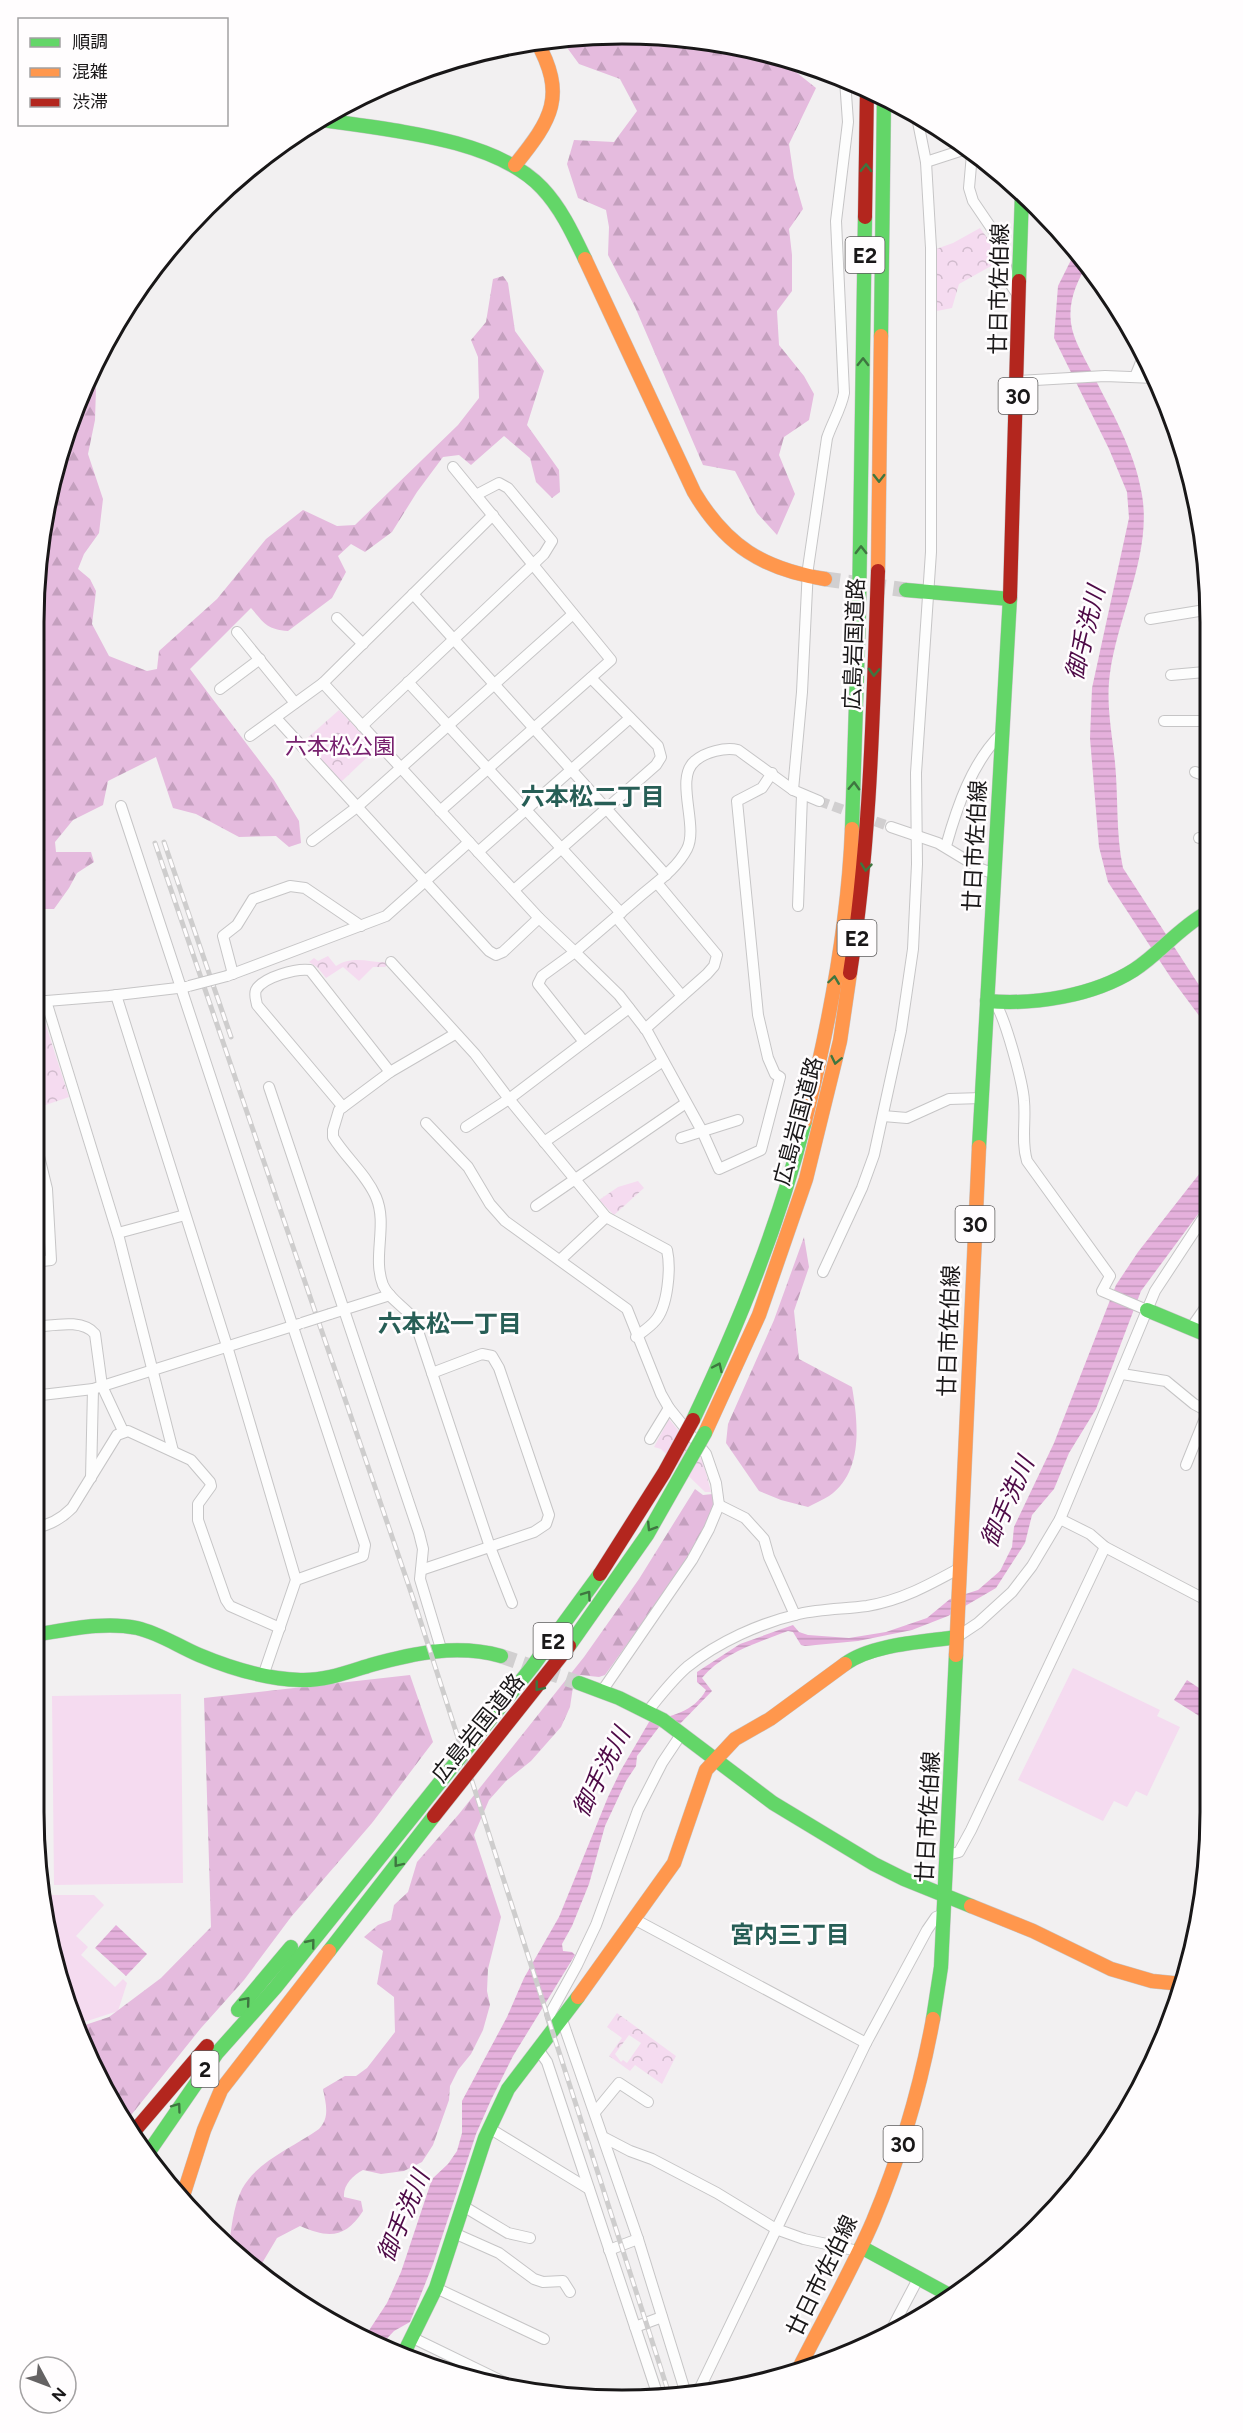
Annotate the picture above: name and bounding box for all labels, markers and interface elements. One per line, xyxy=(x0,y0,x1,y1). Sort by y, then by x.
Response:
legend xyxy=(18,18,228,126)
text: 順調 xyxy=(72,31,108,53)
text: 混雑 xyxy=(72,61,108,83)
text: 渋滞 xyxy=(72,91,108,113)
one-way arrow xyxy=(860,163,872,172)
street label: 廿日市佐伯線 xyxy=(984,223,1014,355)
road number: E2 xyxy=(846,237,884,273)
one-way arrow xyxy=(856,358,869,367)
road number: 30 xyxy=(998,378,1038,414)
one-way arrow xyxy=(873,473,885,482)
one-way arrow xyxy=(855,545,867,554)
street label: 広島岩国道路 xyxy=(838,578,870,710)
water label: 御手洗川 xyxy=(1059,580,1111,683)
one-way arrow xyxy=(868,668,881,677)
park label: 六本松公園 xyxy=(285,733,395,760)
street label: 廿日市佐伯線 xyxy=(958,779,992,913)
district label: 六本松二丁目 xyxy=(521,782,665,811)
one-way arrow xyxy=(847,782,860,791)
one-way arrow xyxy=(860,863,873,872)
road number: E2 xyxy=(838,920,876,956)
one-way arrow xyxy=(828,976,840,985)
street label: 広島岩国道路 xyxy=(768,1054,828,1188)
one-way arrow xyxy=(830,1055,843,1065)
road number: 30 xyxy=(956,1206,994,1242)
street label: 廿日市佐伯線 xyxy=(933,1265,965,1397)
district label: 六本松一丁目 xyxy=(378,1309,522,1338)
one-way arrow xyxy=(711,1363,723,1374)
water label: 御手洗川 xyxy=(974,1450,1041,1552)
one-way arrow xyxy=(648,1521,659,1532)
one-way arrow xyxy=(580,1591,591,1602)
road number: E2 xyxy=(534,1623,572,1659)
street label: 広島岩国道路 xyxy=(426,1668,530,1788)
one-way arrow xyxy=(535,1680,546,1691)
water label: 御手洗川 xyxy=(566,1720,637,1821)
street label: 廿日市佐伯線 xyxy=(911,1750,945,1884)
one-way arrow xyxy=(395,1856,406,1867)
district label: 宮内三丁目 xyxy=(730,1920,850,1949)
one-way arrow xyxy=(304,1938,315,1949)
one-way arrow xyxy=(238,1997,249,2008)
road number: 2 xyxy=(192,2051,218,2087)
one-way arrow xyxy=(170,2103,181,2114)
road number: 30 xyxy=(884,2126,922,2162)
water label: 御手洗川 xyxy=(371,2163,436,2266)
street label: 廿日市佐伯線 xyxy=(781,2211,863,2341)
north arrow xyxy=(18,2355,78,2415)
text: N xyxy=(48,2384,70,2405)

